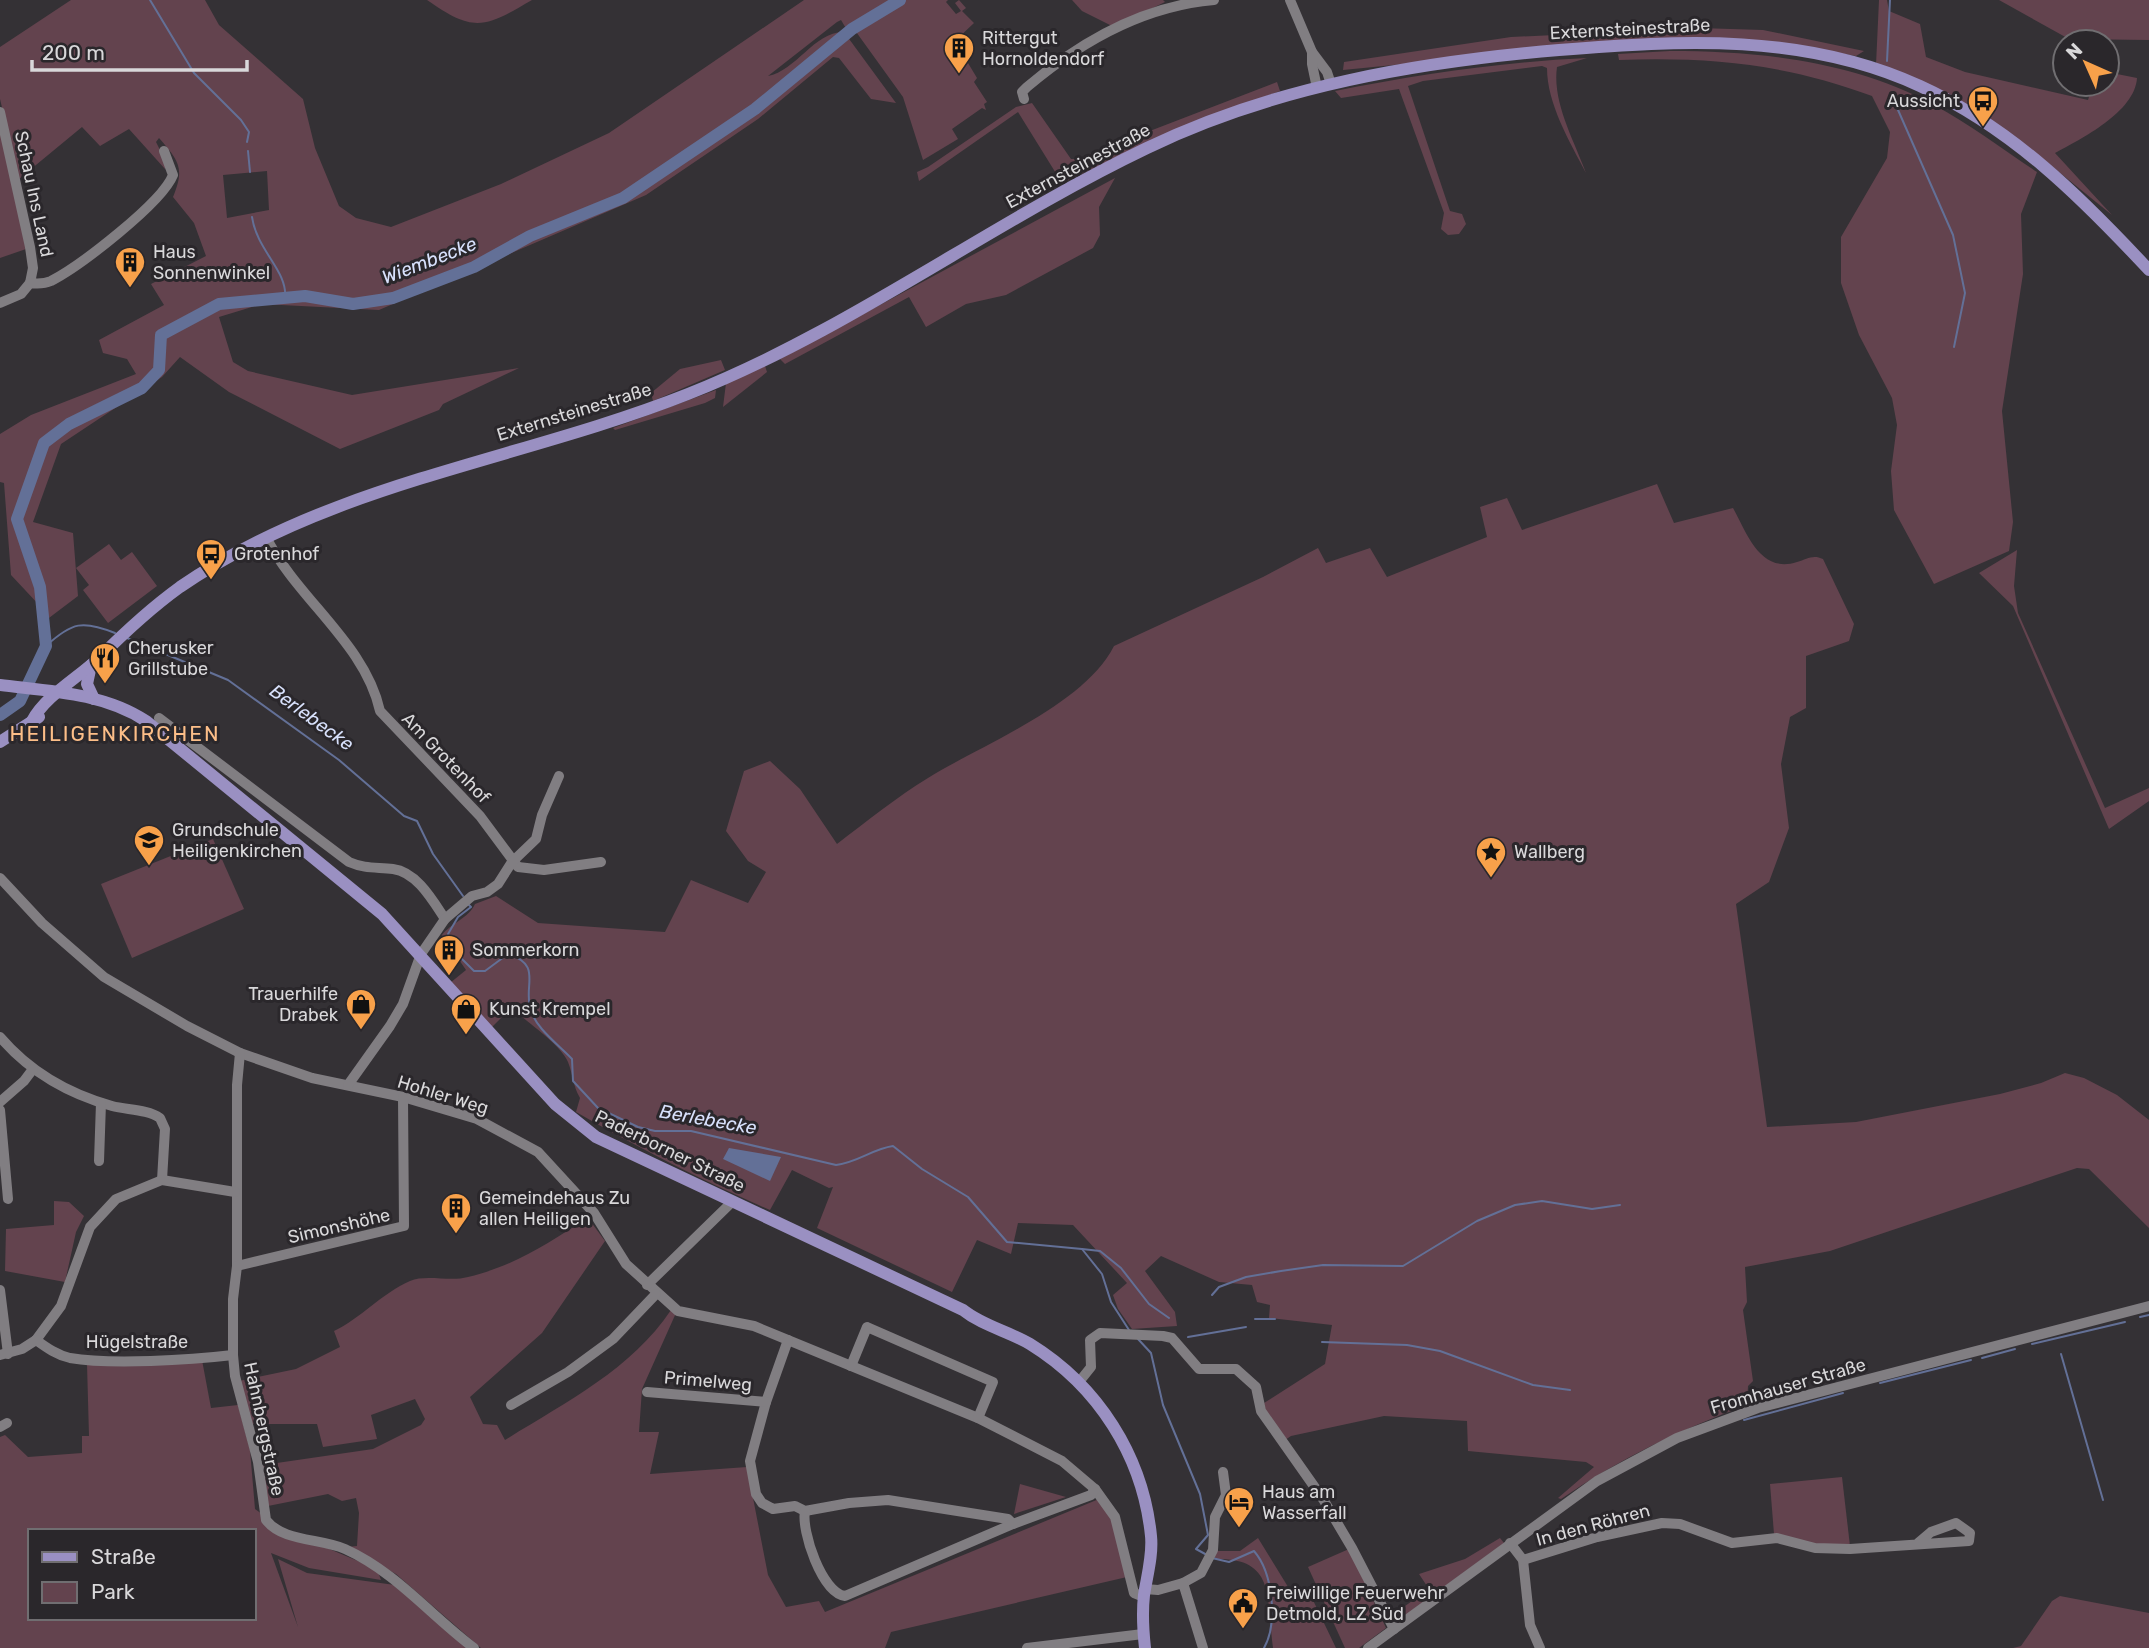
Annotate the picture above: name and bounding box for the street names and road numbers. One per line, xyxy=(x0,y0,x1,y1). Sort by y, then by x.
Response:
street label: Externsteinestraße xyxy=(1549,14,1711,44)
street label: Externsteinestraße xyxy=(1002,119,1154,213)
street label: Schau Ins Land xyxy=(10,129,58,259)
street label: Externsteinestraße xyxy=(494,378,654,446)
street label: Am Grotenhof xyxy=(397,708,495,808)
street label: Hohler Weg xyxy=(395,1071,491,1119)
street label: Paderborner Straße xyxy=(591,1105,749,1197)
street label: Simonshöhe xyxy=(286,1204,392,1248)
street label: Hügelstraße xyxy=(86,1331,188,1353)
street label: Fromhauser Straße xyxy=(1708,1353,1868,1419)
street label: Hahnbergstraße xyxy=(239,1360,289,1498)
street label: Primelweg xyxy=(663,1366,753,1396)
street label: In den Röhren xyxy=(1534,1499,1652,1551)

